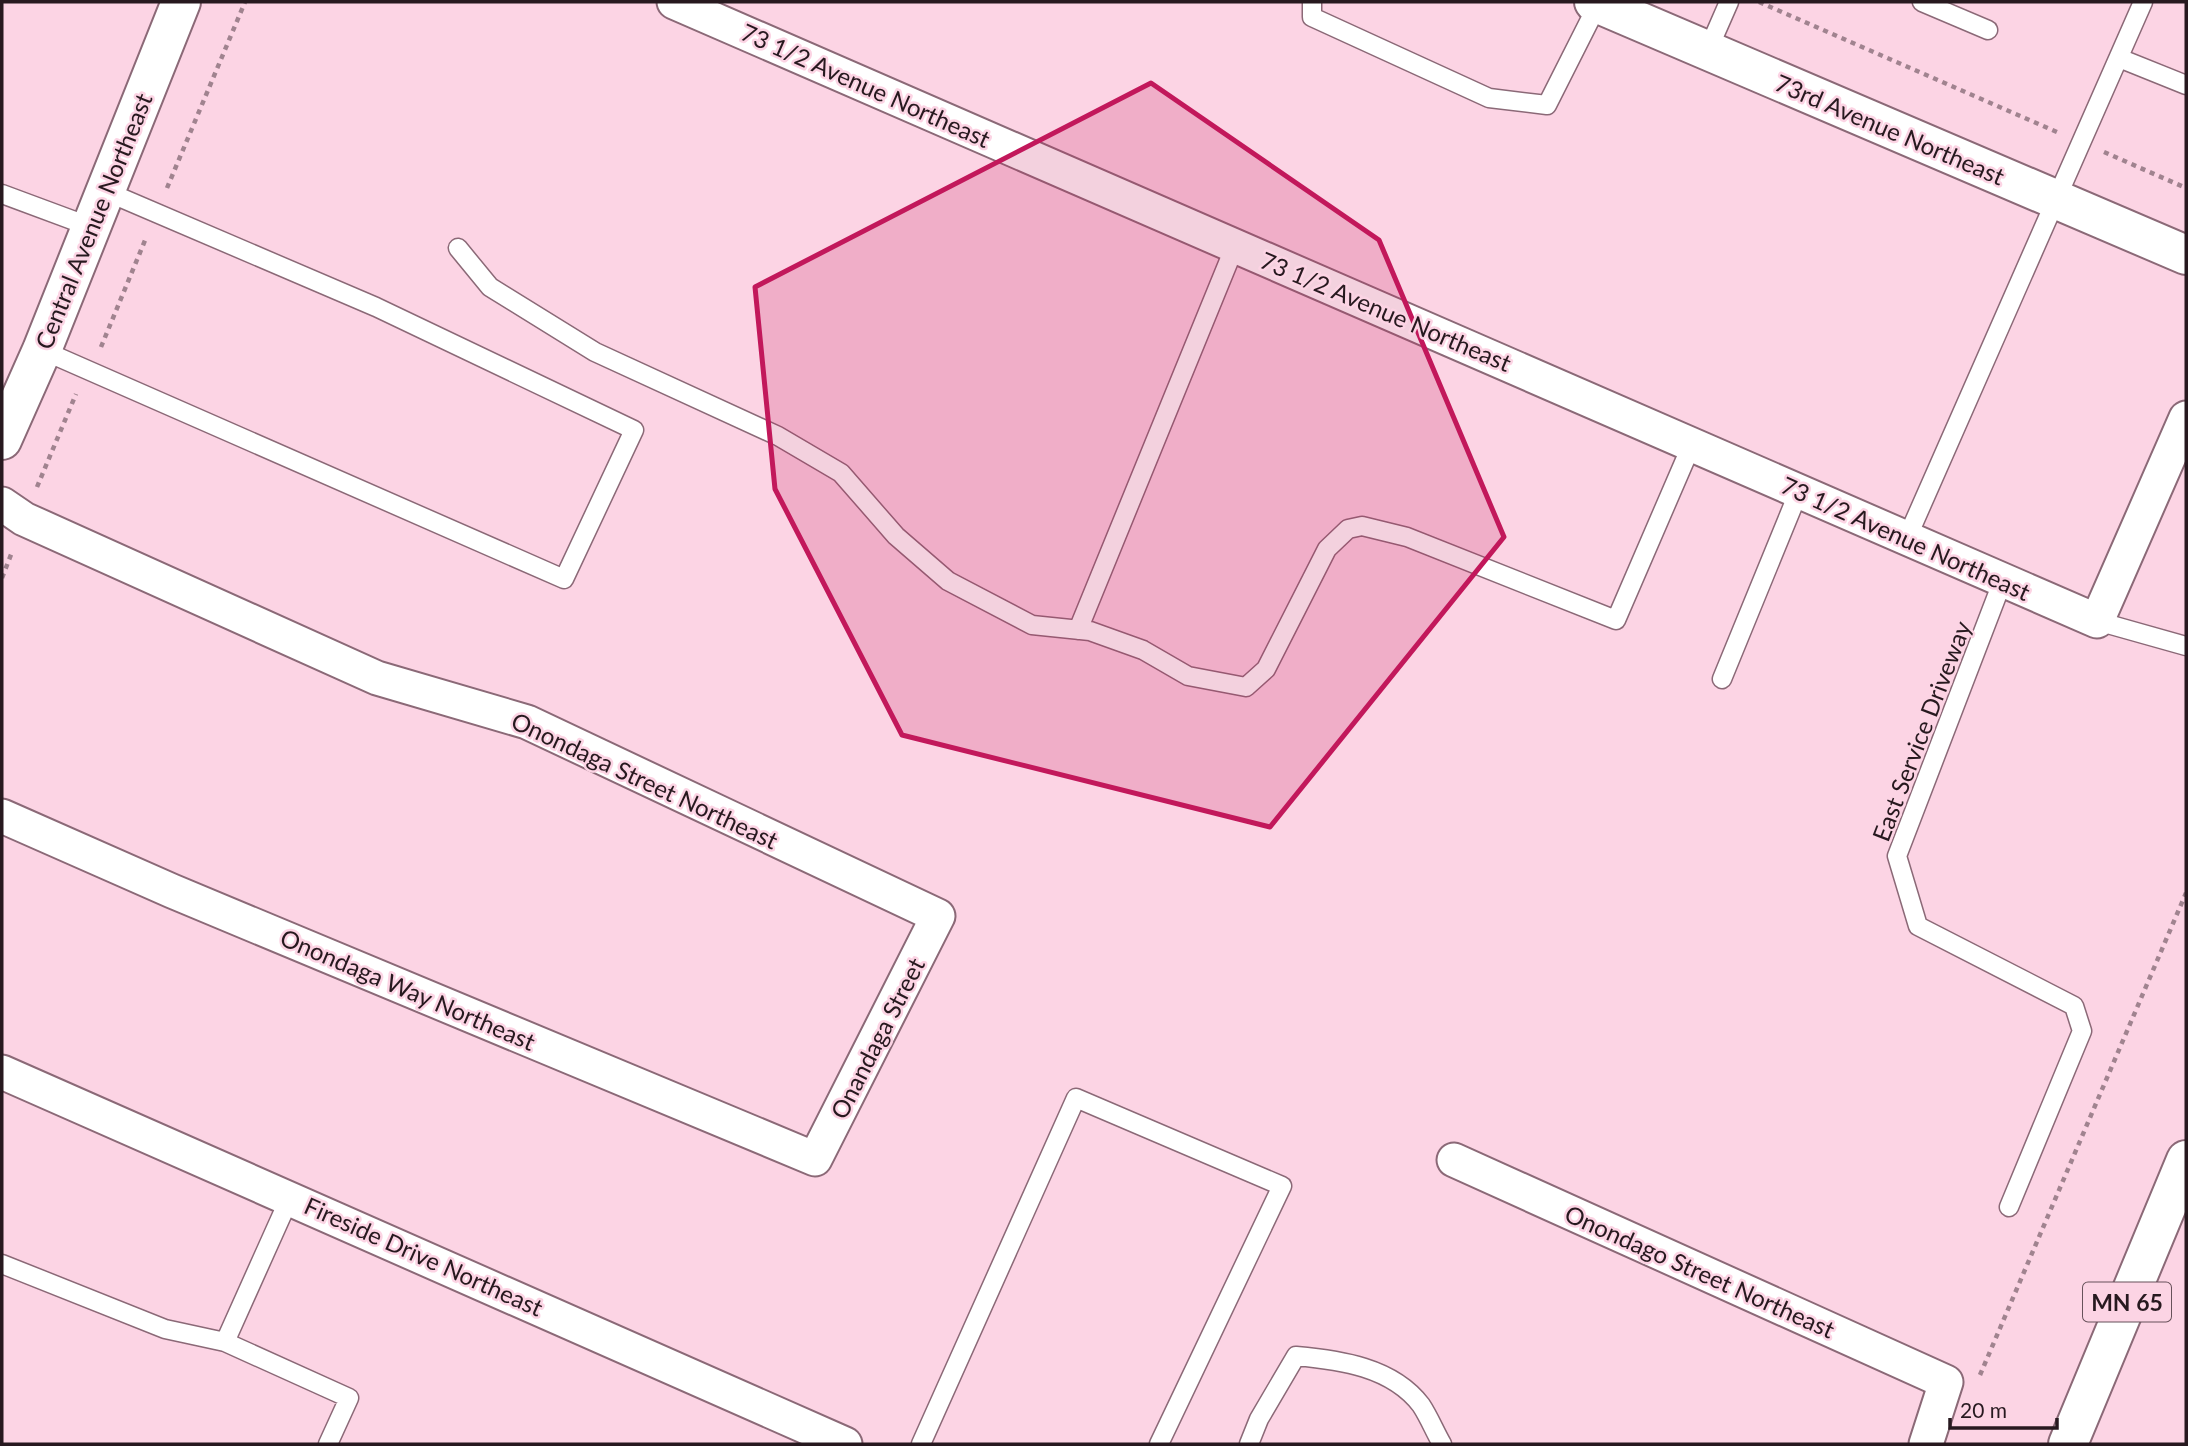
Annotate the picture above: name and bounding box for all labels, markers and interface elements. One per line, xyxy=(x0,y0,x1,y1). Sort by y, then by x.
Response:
street label: 73 1/2 Avenue Northeast xyxy=(737,17,995,153)
street label: 73rd Avenue Northeast xyxy=(1771,68,2009,191)
street label: Central Avenue Northeast xyxy=(28,89,158,353)
street label: 73 1/2 Avenue Northeast xyxy=(1256,245,1516,377)
street label: 73 1/2 Avenue Northeast xyxy=(1777,470,2035,606)
street label: East Service Driveway xyxy=(1866,616,1977,845)
street label: Onondaga Street Northeast xyxy=(507,705,783,855)
street label: Onondaga Way Northeast xyxy=(276,922,540,1056)
street label: Onandaga Street xyxy=(824,952,930,1123)
street label: Fireside Drive Northeast xyxy=(300,1190,548,1322)
street label: Onondago Street Northeast xyxy=(1561,1198,1840,1344)
road number: MN 65 xyxy=(2083,1282,2171,1322)
scale bar xyxy=(1950,1386,2057,1430)
text: 20 m xyxy=(1960,1397,2007,1422)

